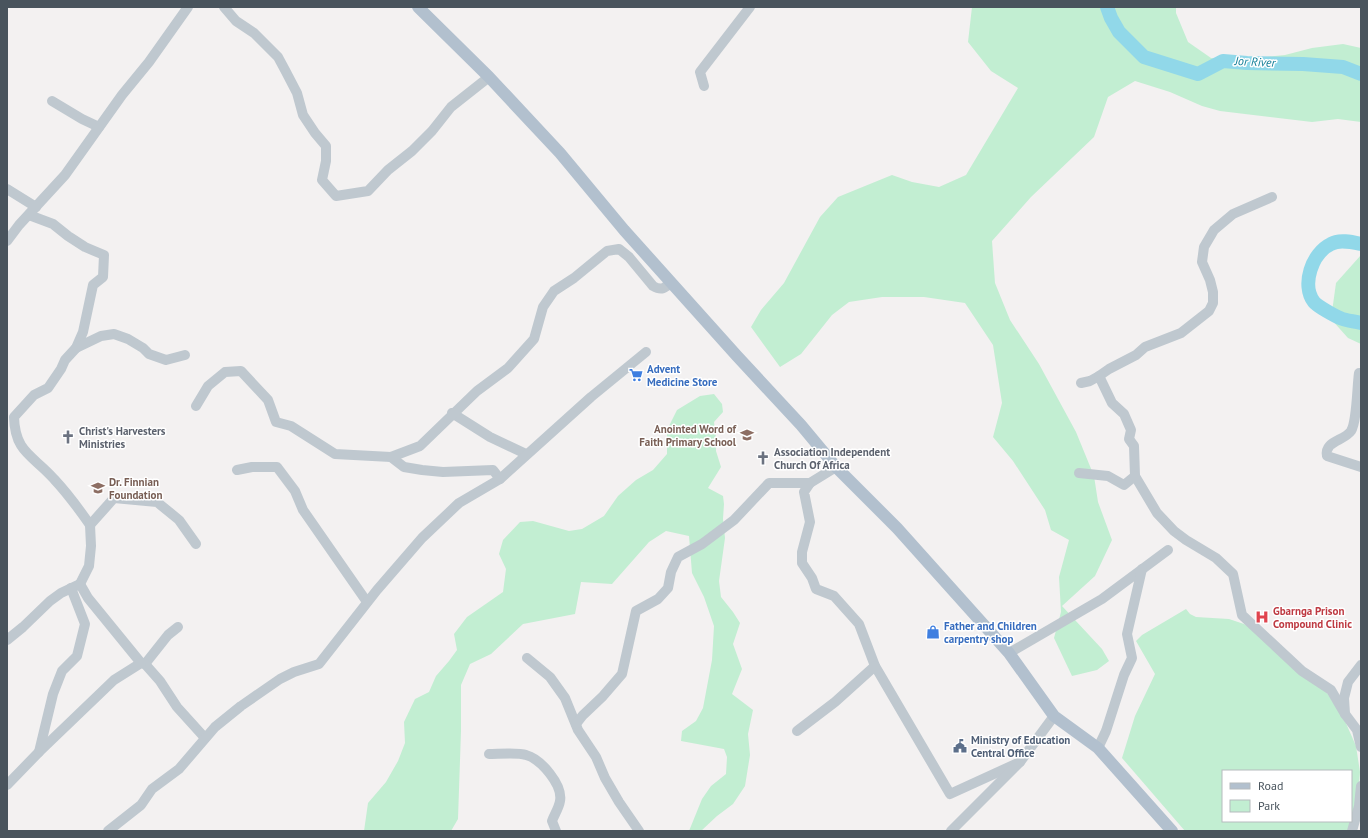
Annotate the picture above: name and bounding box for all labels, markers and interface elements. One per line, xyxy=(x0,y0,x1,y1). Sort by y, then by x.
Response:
water label: Jor River xyxy=(1233,53,1277,70)
place label: Advent Medicine Store xyxy=(647,362,718,389)
supermarket icon: Advent Medicine Store xyxy=(628,367,644,383)
place label: Anointed Word of Faith Primary School xyxy=(639,422,737,449)
place label: Christ's Harvesters Ministries xyxy=(79,424,166,451)
school or university icon: Anointed Word of Faith Primary School xyxy=(739,427,755,443)
church icon: Christ's Harvesters Ministries xyxy=(60,429,76,445)
place label: Association Independent Church Of Africa xyxy=(774,445,890,472)
church icon: Association Independent Church Of Africa xyxy=(755,450,771,466)
place label: Dr. Finnian Foundation xyxy=(109,475,163,502)
school or university icon: Dr. Finnian Foundation xyxy=(90,480,106,496)
place label: Gbarnga Prison Compound Clinic xyxy=(1273,604,1352,631)
hospital icon: Gbarnga Prison Compound Clinic xyxy=(1254,609,1270,625)
place label: Father and Children carpentry shop xyxy=(944,619,1037,646)
shop icon: Father and Children carpentry shop xyxy=(925,624,941,640)
place label: Ministry of Education Central Office xyxy=(971,733,1070,760)
public building icon: Ministry of Education Central Office xyxy=(952,738,968,754)
legend xyxy=(1222,770,1352,822)
text: Road xyxy=(1258,778,1283,793)
text: Park xyxy=(1258,798,1280,813)

